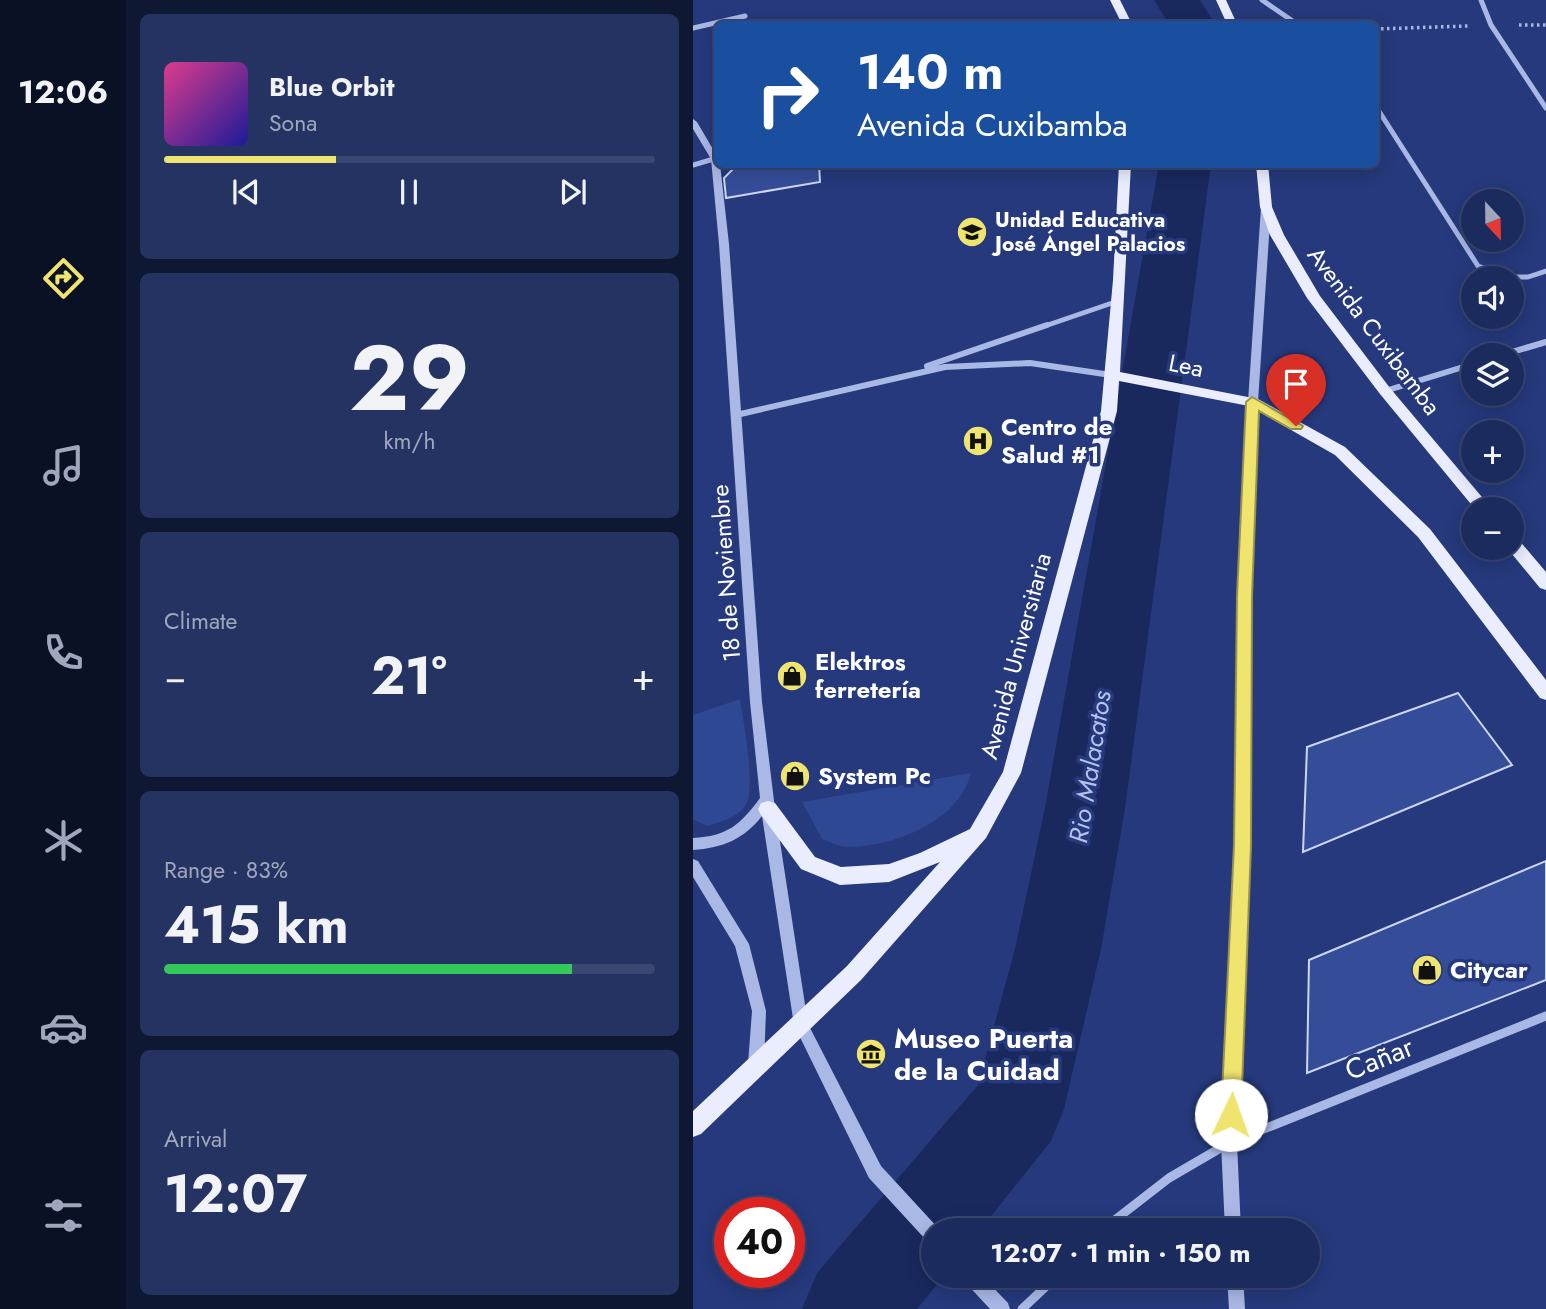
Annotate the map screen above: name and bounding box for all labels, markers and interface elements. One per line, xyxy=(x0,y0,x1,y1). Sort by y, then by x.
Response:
text: 140 m xyxy=(857,37,1003,107)
icon: right xyxy=(742,49,833,140)
text: Blue Orbit xyxy=(269,68,394,106)
text: 12:06 xyxy=(18,69,108,115)
text: Avenida Cuxibamba xyxy=(857,102,1128,148)
text: Sona xyxy=(269,106,317,140)
icon: previous xyxy=(227,173,265,211)
icon: pause xyxy=(390,173,428,211)
icon: next xyxy=(554,173,592,211)
north arrow xyxy=(1461,189,1524,252)
map controls xyxy=(1461,189,1524,560)
place label: Unidad Educativa José Ángel Palacios xyxy=(991,205,1186,259)
school or university icon: Unidad Educativa José Ángel Palacios xyxy=(955,215,989,249)
street label: Avenida Cuxibamba xyxy=(1299,239,1449,422)
icon: directions xyxy=(39,254,88,303)
button: sound xyxy=(1461,266,1524,329)
text: 29 xyxy=(349,313,470,444)
button: layers xyxy=(1461,343,1524,406)
street label: Lea xyxy=(1166,345,1206,386)
pin xyxy=(1266,354,1326,426)
icon: arrive xyxy=(1277,365,1315,403)
place label: Centro de Salud #1 xyxy=(1001,409,1112,472)
button: + xyxy=(1461,420,1524,483)
text: km/h xyxy=(384,424,435,458)
hospital icon: Centro de Salud #1 xyxy=(961,424,995,458)
icon: music xyxy=(39,441,88,490)
street label: 18 de Noviembre xyxy=(702,483,749,663)
button: − xyxy=(1461,497,1524,560)
street label: Avenida Universitaria xyxy=(971,549,1060,763)
text: Climate xyxy=(164,604,237,638)
icon: phone xyxy=(39,628,88,677)
text: 21° xyxy=(371,638,447,714)
place label: Elektros ferretería xyxy=(815,644,921,707)
text: − xyxy=(164,649,186,704)
text: + xyxy=(632,649,655,704)
shop icon: Elektros ferretería xyxy=(775,659,809,693)
water label: Rio Malacatos xyxy=(1059,687,1121,846)
place label: System Pc xyxy=(818,758,931,793)
shop icon: System Pc xyxy=(778,759,812,793)
icon: climate xyxy=(39,816,88,865)
text: Range · 83% xyxy=(164,853,288,887)
text: 415 km xyxy=(164,887,349,963)
place label: Citycar xyxy=(1450,952,1528,987)
shop icon: Citycar xyxy=(1410,953,1444,987)
icon: car xyxy=(39,1003,88,1052)
place label: Museo Puerta de la Cuidad xyxy=(894,1018,1073,1091)
street label: Cañar xyxy=(1339,1026,1420,1091)
museum icon: Museo Puerta de la Cuidad xyxy=(854,1037,888,1071)
position arrow xyxy=(1194,1078,1268,1152)
text: Arrival xyxy=(164,1122,227,1156)
text: 12:07 xyxy=(164,1156,307,1232)
icon: filters xyxy=(39,1191,88,1240)
speed limit sign: 40 xyxy=(714,1197,805,1288)
text: 12:07 · 1 min · 150 m xyxy=(990,1234,1251,1272)

